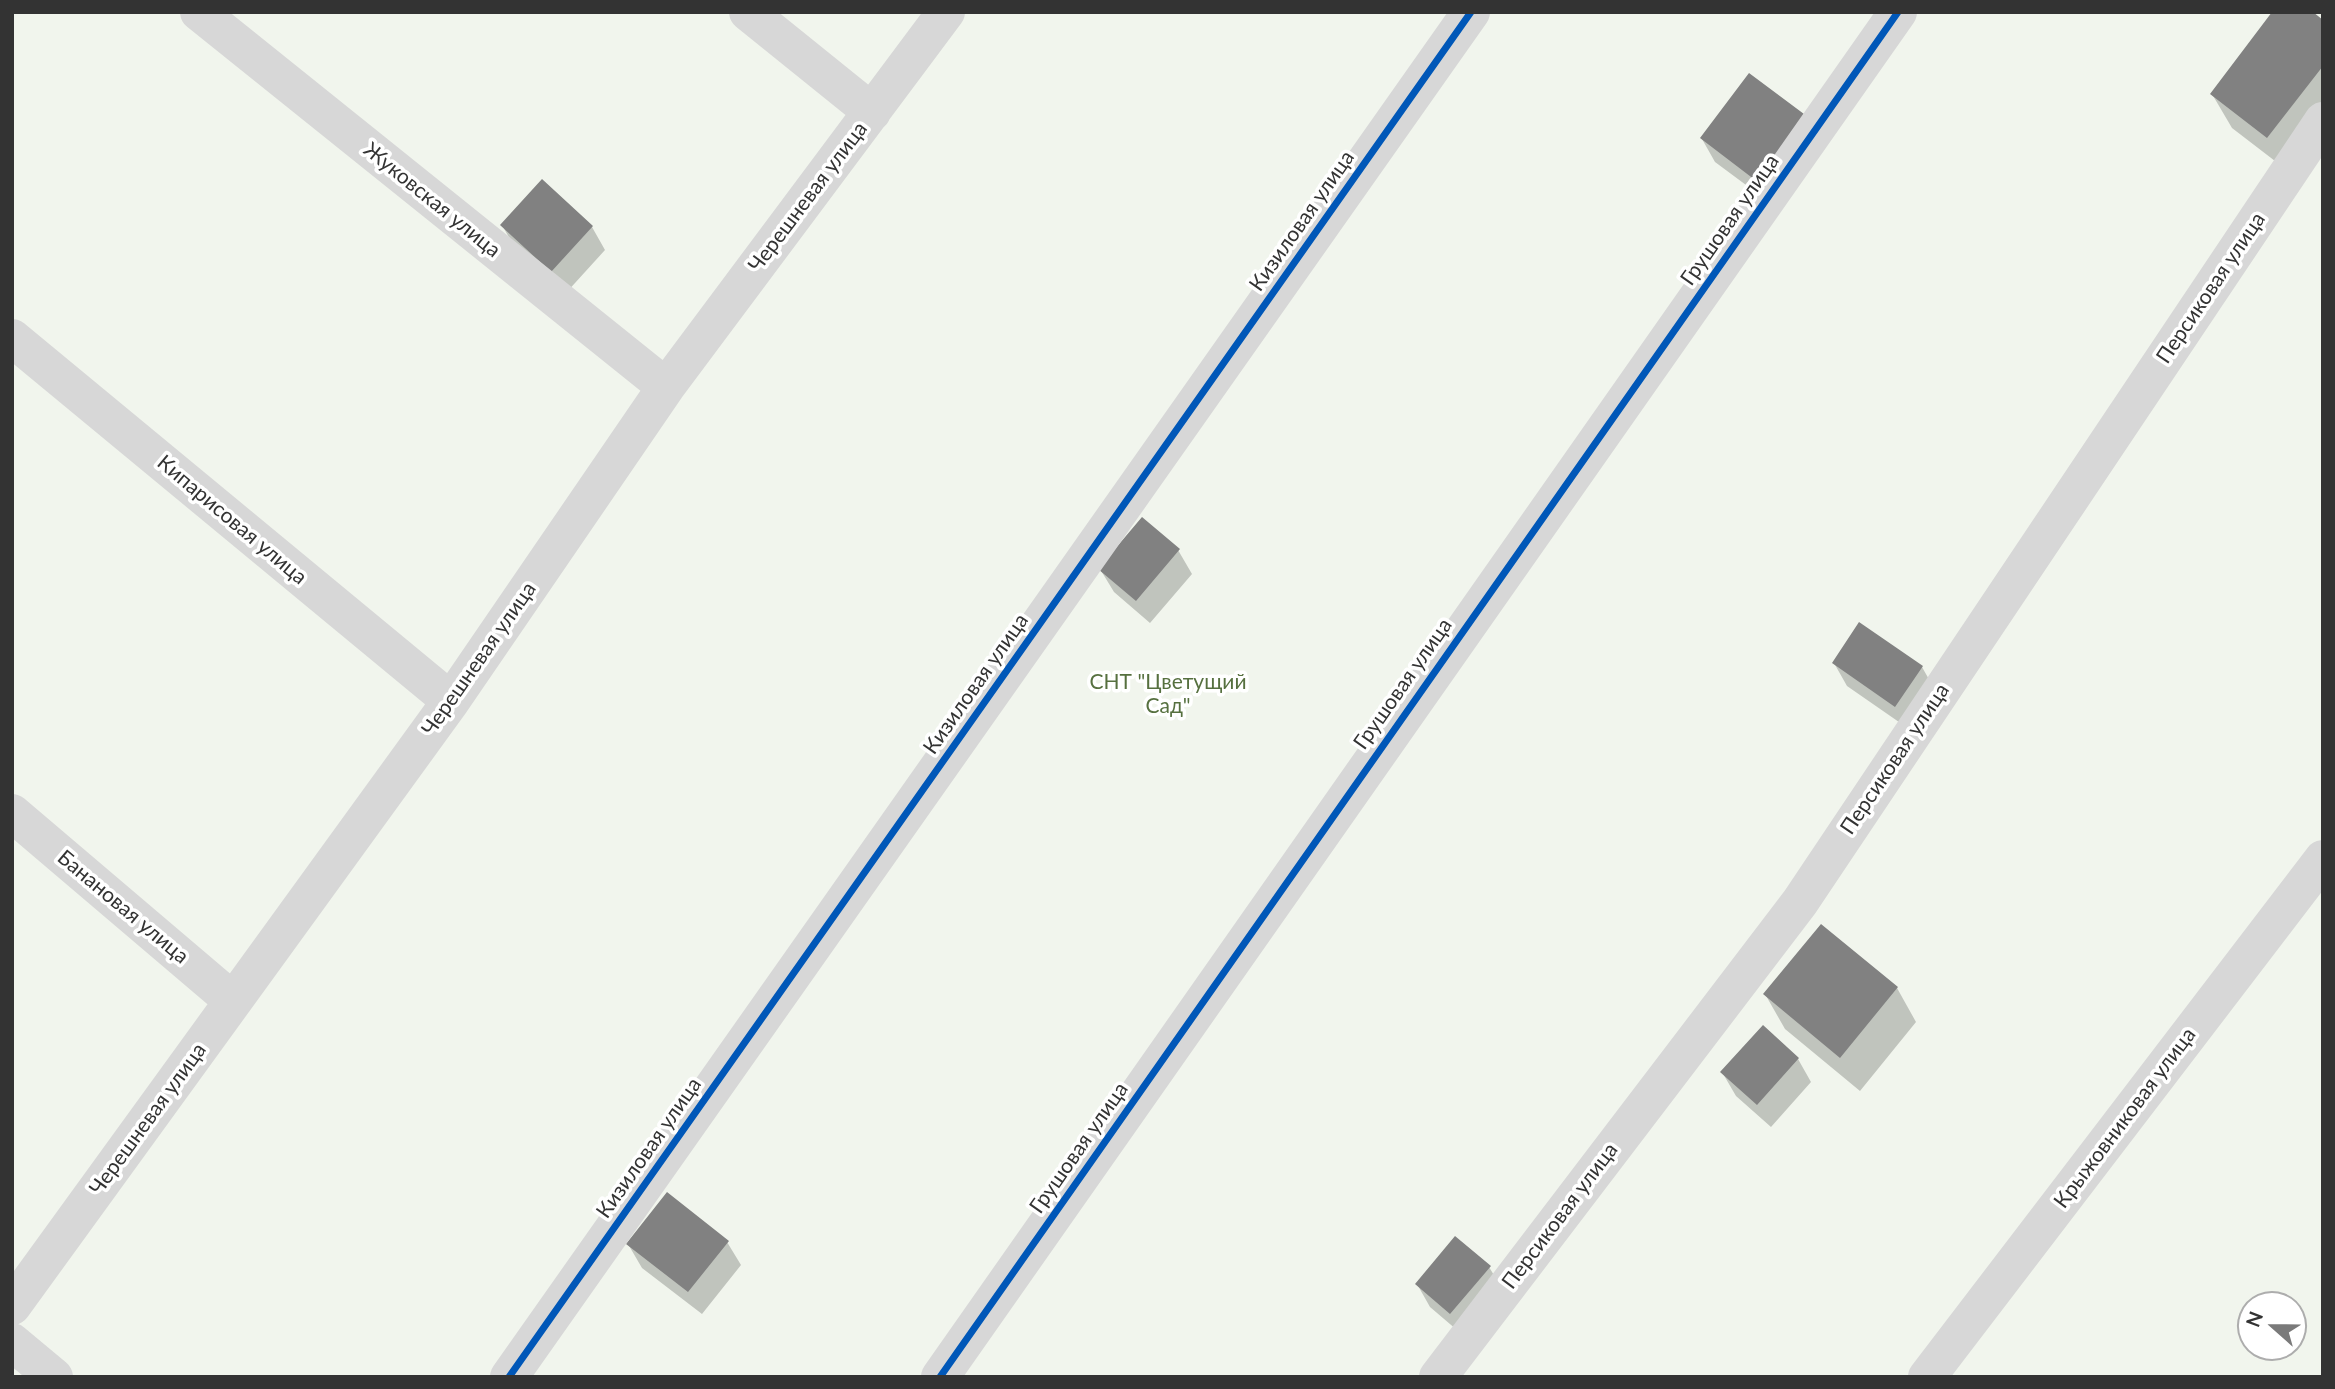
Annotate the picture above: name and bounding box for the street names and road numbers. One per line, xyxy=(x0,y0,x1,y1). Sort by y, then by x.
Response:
street label: Черешневая улица xyxy=(743,117,873,277)
street label: Жуковская улица xyxy=(358,137,506,263)
street label: Кизиловая улица xyxy=(1244,146,1360,296)
street label: Грушовая улица xyxy=(1675,150,1785,290)
street label: Персиковая улица xyxy=(2151,208,2271,368)
street label: Кипарисовая улица xyxy=(152,450,312,590)
street label: Черешневая улица xyxy=(417,577,541,741)
street label: Кизиловая улица xyxy=(918,609,1034,759)
street label: Грушовая улица xyxy=(1348,614,1458,754)
street label: Персиковая улица xyxy=(1835,679,1955,839)
street label: Банановая улица xyxy=(52,845,194,969)
street label: Крыжовниковая улица xyxy=(2049,1023,2201,1213)
street label: Черешневая улица xyxy=(84,1038,212,1200)
street label: Кизиловая улица xyxy=(591,1073,707,1223)
street label: Грушовая улица xyxy=(1024,1078,1134,1218)
street label: Персиковая улица xyxy=(1497,1138,1623,1294)

